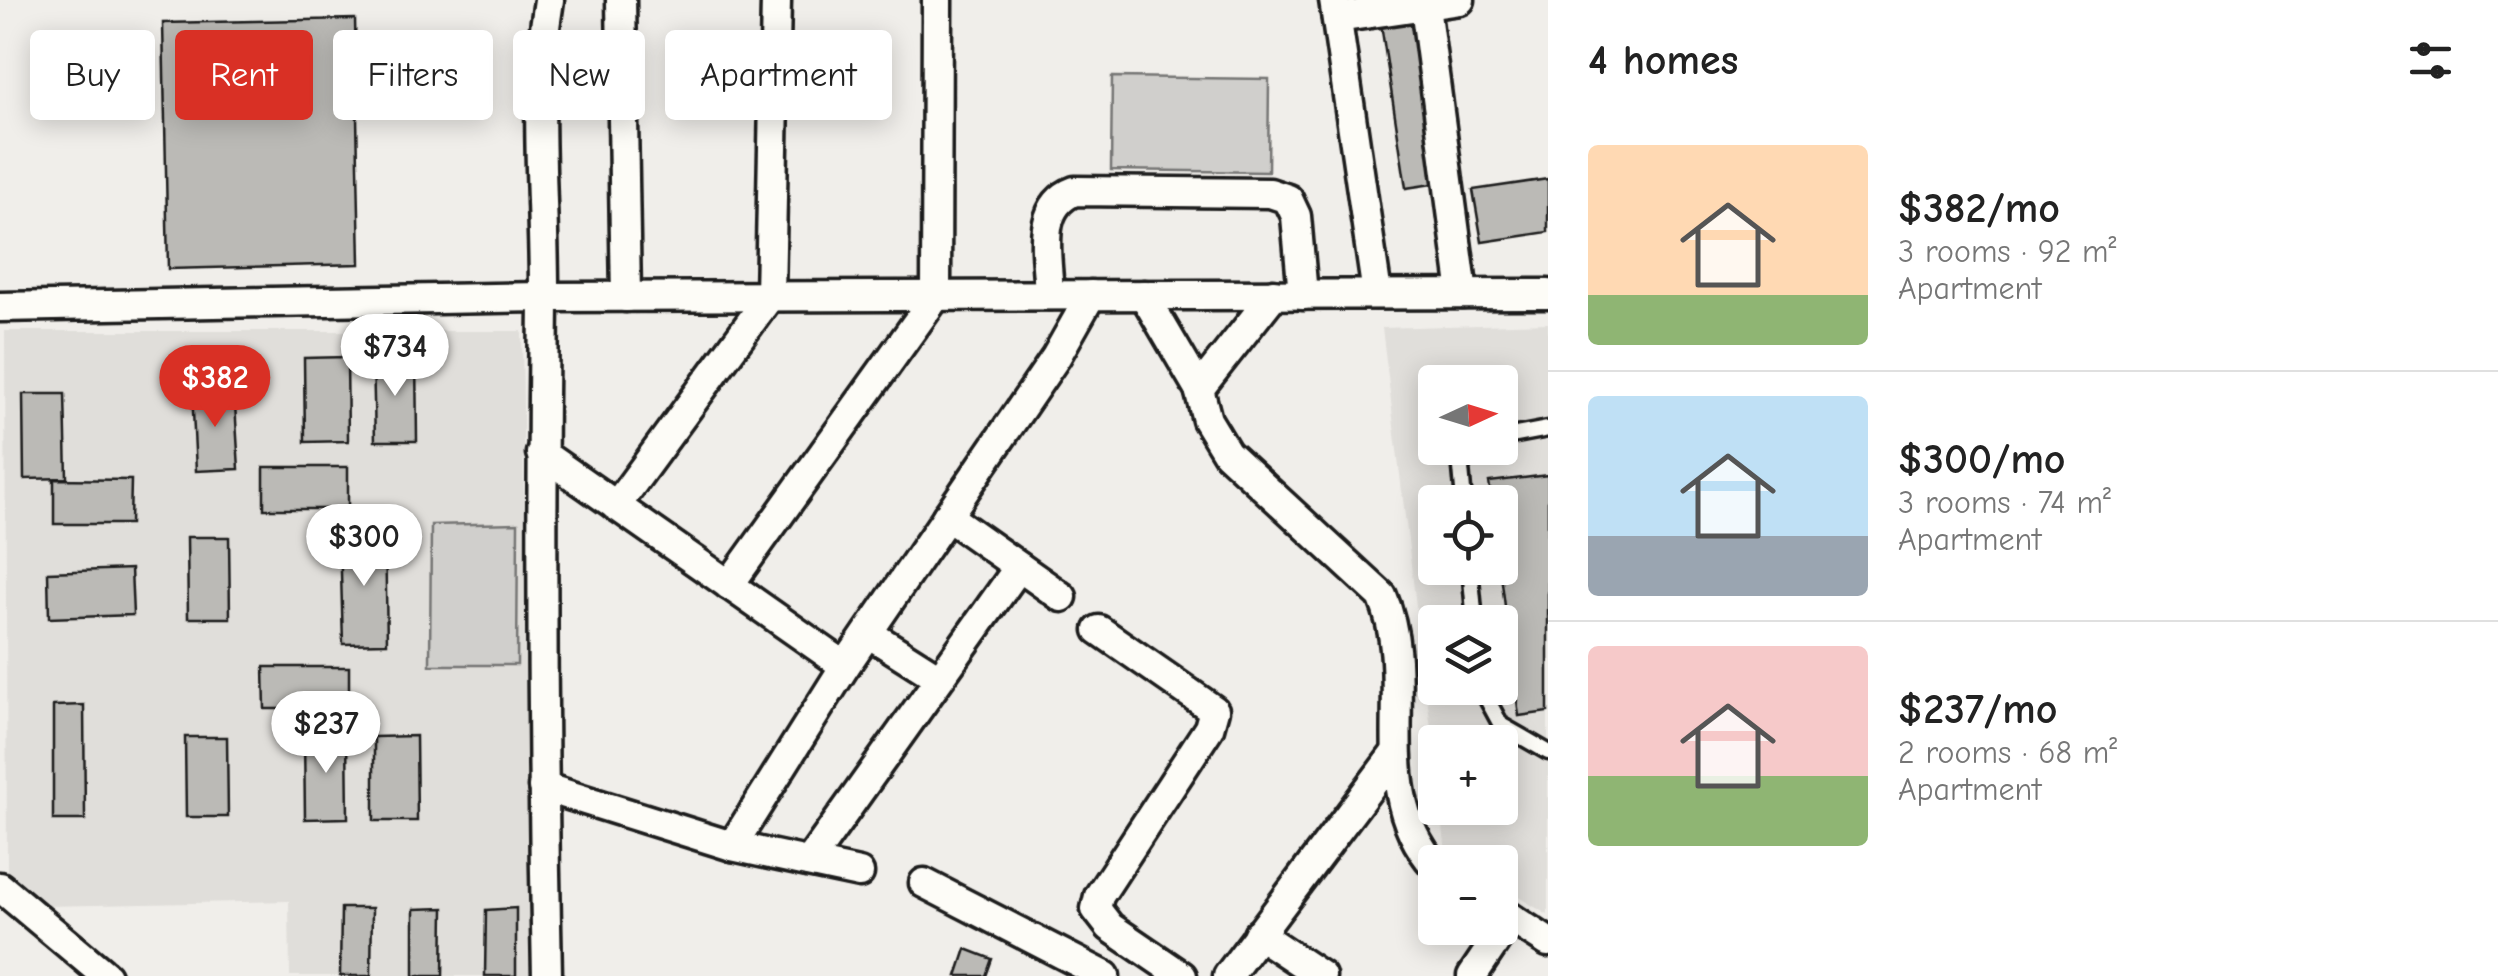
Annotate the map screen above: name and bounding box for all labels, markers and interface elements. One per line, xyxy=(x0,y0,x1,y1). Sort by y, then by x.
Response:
chip: Buy xyxy=(30,30,155,120)
chip: Rent xyxy=(175,30,313,120)
chip: Filters xyxy=(333,30,493,120)
chip: New xyxy=(513,30,645,120)
chip: Apartment xyxy=(665,30,892,120)
icon: filters xyxy=(2403,33,2458,88)
text: 4 homes xyxy=(1588,36,1738,85)
text: $382/mo xyxy=(1898,184,2060,233)
icon: home xyxy=(1668,185,1788,305)
text: 3 rooms · 92 m² xyxy=(1898,233,2117,270)
text: Apartment xyxy=(1898,270,2041,307)
pin: $734 xyxy=(336,314,454,399)
text: $734 xyxy=(363,328,427,365)
pin: $382 xyxy=(156,345,274,430)
text: $382 xyxy=(181,359,249,396)
north arrow xyxy=(1418,365,1518,465)
map controls xyxy=(1418,365,1518,945)
text: $300/mo xyxy=(1898,435,2066,484)
icon: home xyxy=(1668,436,1788,556)
text: 3 rooms · 74 m² xyxy=(1898,484,2111,521)
button: locate xyxy=(1418,485,1518,585)
pin: $300 xyxy=(305,504,423,589)
text: $300 xyxy=(328,518,400,555)
text: Apartment xyxy=(1898,521,2041,558)
button: layers xyxy=(1418,605,1518,705)
text: $237/mo xyxy=(1898,685,2057,734)
icon: home xyxy=(1668,686,1788,806)
pin: $237 xyxy=(267,691,385,776)
text: $237 xyxy=(293,705,359,742)
button: + xyxy=(1418,725,1518,825)
text: 2 rooms · 68 m² xyxy=(1898,734,2117,771)
text: Apartment xyxy=(1898,771,2041,808)
button: − xyxy=(1418,845,1518,945)

